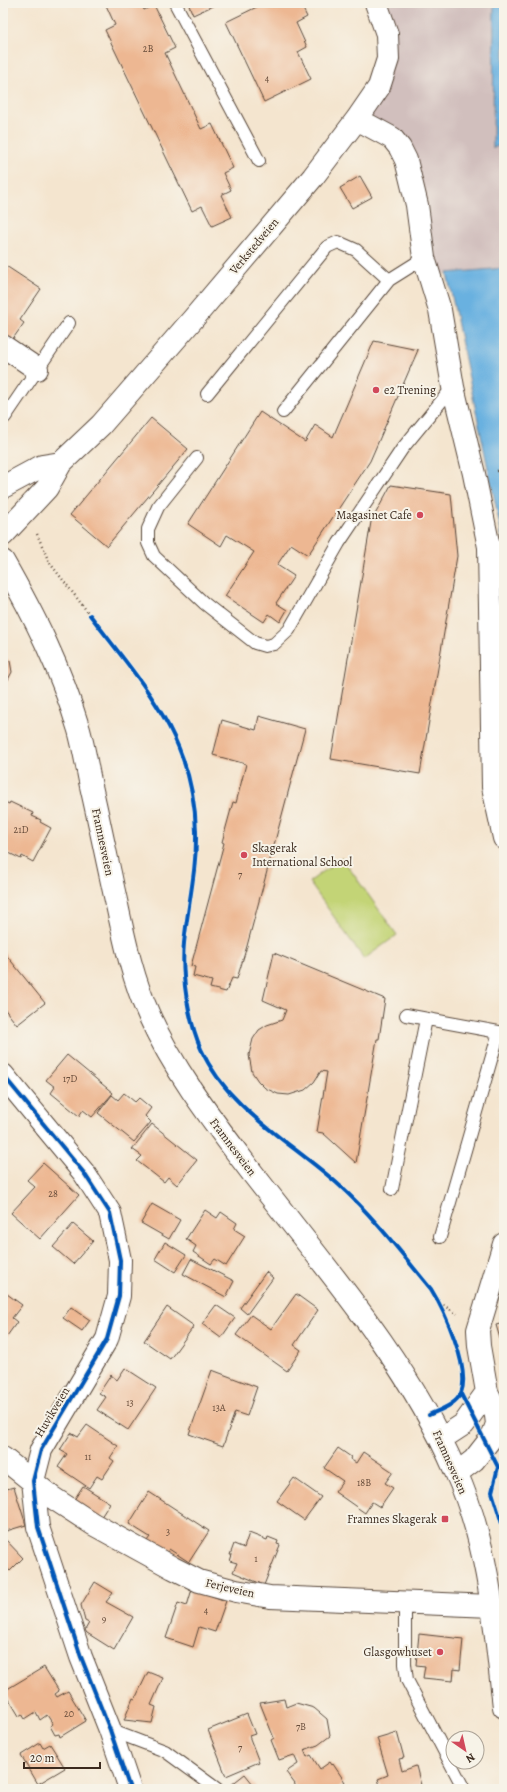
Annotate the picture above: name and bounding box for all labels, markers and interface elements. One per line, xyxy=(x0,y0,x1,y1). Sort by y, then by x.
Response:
house number: 2B xyxy=(143,42,153,55)
house number: 4 xyxy=(265,72,270,85)
street label: Verkstedveien xyxy=(225,214,283,278)
place label: e2 Trening xyxy=(384,382,436,398)
marker: e2 Trening xyxy=(371,385,381,395)
place label: Magasinet Cafe xyxy=(336,507,412,523)
marker: Magasinet Cafe xyxy=(415,510,425,520)
street label: Framnesveien xyxy=(88,807,118,878)
house number: 21D xyxy=(13,823,29,836)
place label: Skagerak International School xyxy=(252,840,352,870)
marker: Skagerak International School xyxy=(239,850,249,860)
house number: 7 xyxy=(238,868,243,881)
house number: 17D xyxy=(63,1072,77,1085)
street label: Framnesveien xyxy=(206,1115,260,1180)
house number: 28 xyxy=(48,1187,58,1200)
street label: Huvikveien xyxy=(31,1383,74,1440)
house number: 13 xyxy=(126,1396,134,1409)
house number: 13A xyxy=(212,1401,226,1414)
street label: Framnesveien xyxy=(429,1427,471,1497)
house number: 11 xyxy=(85,1450,92,1463)
house number: 18B xyxy=(357,1476,371,1489)
place label: Framnes Skagerak xyxy=(347,1511,437,1527)
marker: Framnes Skagerak xyxy=(440,1514,450,1524)
house number: 3 xyxy=(166,1525,170,1538)
house number: 1 xyxy=(254,1552,258,1565)
street label: Ferjeveien xyxy=(204,1575,256,1601)
house number: 4 xyxy=(204,1604,209,1617)
house number: 9 xyxy=(102,1612,107,1625)
place label: Glasgowhuset xyxy=(363,1644,432,1660)
marker: Glasgowhuset xyxy=(435,1647,445,1657)
house number: 20 xyxy=(64,1707,74,1720)
house number: 7B xyxy=(296,1720,306,1733)
north arrow xyxy=(445,1730,485,1770)
house number: 7 xyxy=(238,1741,243,1754)
scale bar xyxy=(24,1744,100,1770)
text: N xyxy=(463,1749,478,1766)
text: 20 m xyxy=(30,1750,54,1766)

